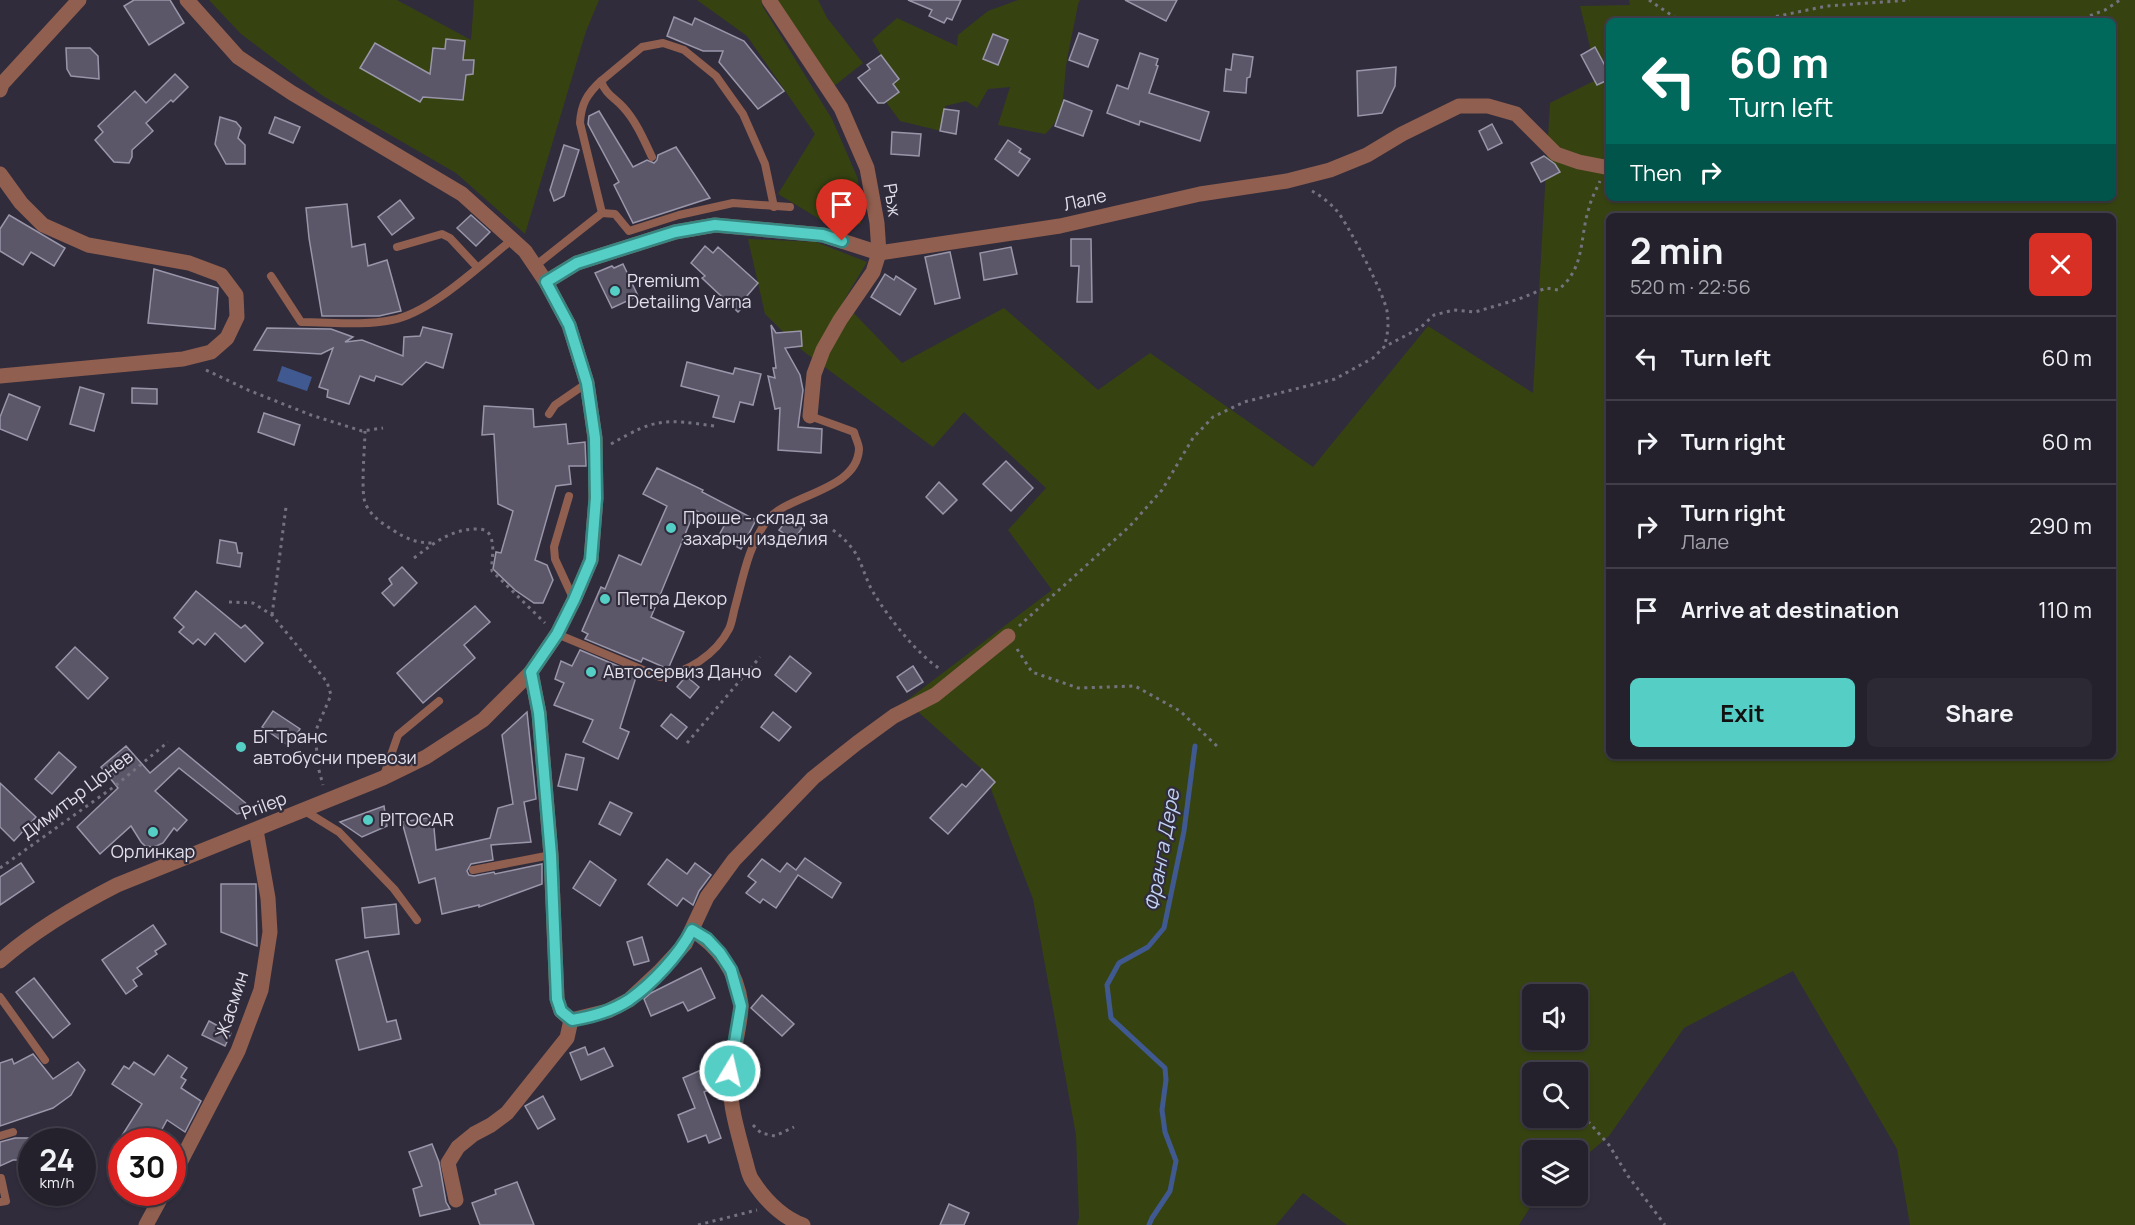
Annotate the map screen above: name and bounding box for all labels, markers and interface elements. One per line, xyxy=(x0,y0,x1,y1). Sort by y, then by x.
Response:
text: 60 m xyxy=(1729,33,1829,91)
icon: left xyxy=(1630,42,1708,120)
text: Turn left xyxy=(1729,88,1833,125)
icon: right xyxy=(1694,156,1727,189)
text: Then xyxy=(1630,158,1682,188)
pin xyxy=(816,179,867,241)
street label: Ръж xyxy=(879,181,908,219)
street label: Лале xyxy=(1061,182,1109,216)
icon: arrive xyxy=(825,188,858,221)
text: 2 min xyxy=(1630,226,1724,275)
button: close xyxy=(2029,233,2092,296)
place label: Premium Detailing Varna xyxy=(627,268,752,313)
text: 520 m · 22:56 xyxy=(1630,273,1751,300)
marker: Premium Detailing Varna xyxy=(608,284,622,298)
icon: left xyxy=(1630,342,1663,375)
text: Turn left xyxy=(1681,343,1771,373)
text: 60 m xyxy=(2042,343,2092,373)
icon: right xyxy=(1630,426,1663,459)
text: Turn right xyxy=(1681,427,1786,457)
text: 60 m xyxy=(2042,427,2092,457)
text: Turn right xyxy=(1681,498,1786,528)
place label: Проше - склад за захарни изделия xyxy=(683,505,828,550)
icon: right xyxy=(1630,510,1663,543)
text: 290 m xyxy=(2029,511,2092,541)
marker: Проше - склад за захарни изделия xyxy=(664,521,678,535)
text: Лале xyxy=(1681,528,1729,555)
place label: Петра Декор xyxy=(617,586,727,610)
marker: Петра Декор xyxy=(598,592,612,606)
icon: arrive xyxy=(1630,594,1663,627)
text: Arrive at destination xyxy=(1681,595,1899,625)
text: 110 m xyxy=(2038,595,2092,625)
place label: Автосервиз Данчо xyxy=(603,659,762,683)
marker: Автосервиз Данчо xyxy=(584,665,598,679)
button: Exit xyxy=(1630,678,1855,747)
button: Share xyxy=(1867,678,2092,747)
place label: БГ Транс автобусни превози xyxy=(253,724,417,769)
marker: БГ Транс автобусни превози xyxy=(234,740,248,754)
street label: Димитър Цонев xyxy=(16,744,137,844)
street label: Prilep xyxy=(238,785,290,825)
water label: Франга Дере xyxy=(1138,786,1186,913)
place label: PITOCAR xyxy=(380,807,454,831)
marker: PITOCAR xyxy=(361,813,375,827)
marker: Орлинкар xyxy=(146,825,160,839)
place label: Орлинкар xyxy=(111,839,195,863)
street label: Жасмин xyxy=(209,968,253,1041)
map controls xyxy=(1522,984,1588,1206)
button: sound xyxy=(1522,984,1588,1050)
position arrow xyxy=(698,1039,762,1103)
button: search xyxy=(1522,1062,1588,1128)
speed limit sign: 30 xyxy=(108,1128,186,1206)
text: 24 xyxy=(39,1139,75,1180)
button: layers xyxy=(1522,1140,1588,1206)
text: km/h xyxy=(40,1172,74,1193)

